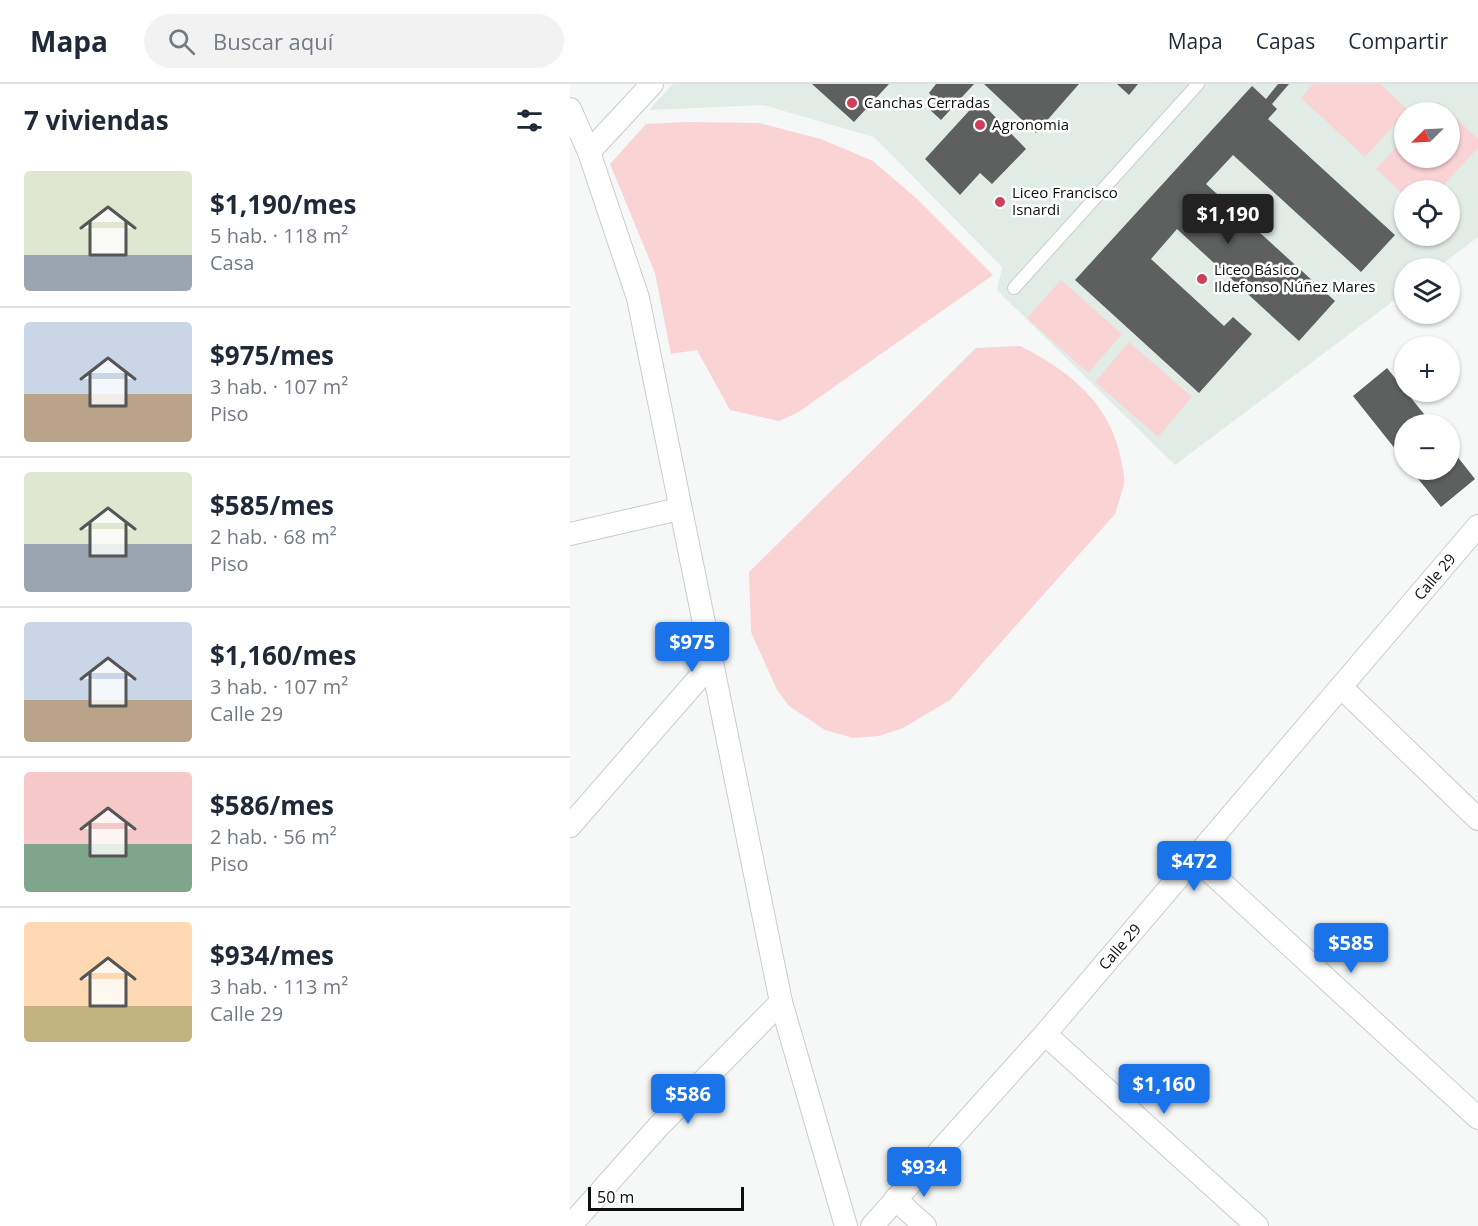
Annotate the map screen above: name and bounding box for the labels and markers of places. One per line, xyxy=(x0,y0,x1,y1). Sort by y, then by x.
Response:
place label: Canchas Cerradas xyxy=(864,92,990,112)
marker: Canchas Cerradas xyxy=(845,96,859,110)
place label: Agronomia xyxy=(992,114,1069,134)
marker: Agronomia xyxy=(973,118,987,132)
place label: Liceo Francisco Isnardi xyxy=(1012,182,1118,219)
pin: $1,190 xyxy=(1179,194,1277,245)
marker: Liceo Francisco Isnardi xyxy=(993,195,1007,209)
place label: Liceo Básico Ildefonso Núñez Mares xyxy=(1214,259,1375,296)
marker: Liceo Básico Ildefonso Núñez Mares xyxy=(1195,272,1209,286)
pin: $975 xyxy=(656,622,728,673)
pin: $472 xyxy=(1158,841,1230,892)
pin: $585 xyxy=(1315,923,1387,974)
pin: $1,160 xyxy=(1115,1064,1213,1115)
pin: $586 xyxy=(652,1074,724,1125)
pin: $934 xyxy=(888,1147,960,1198)

